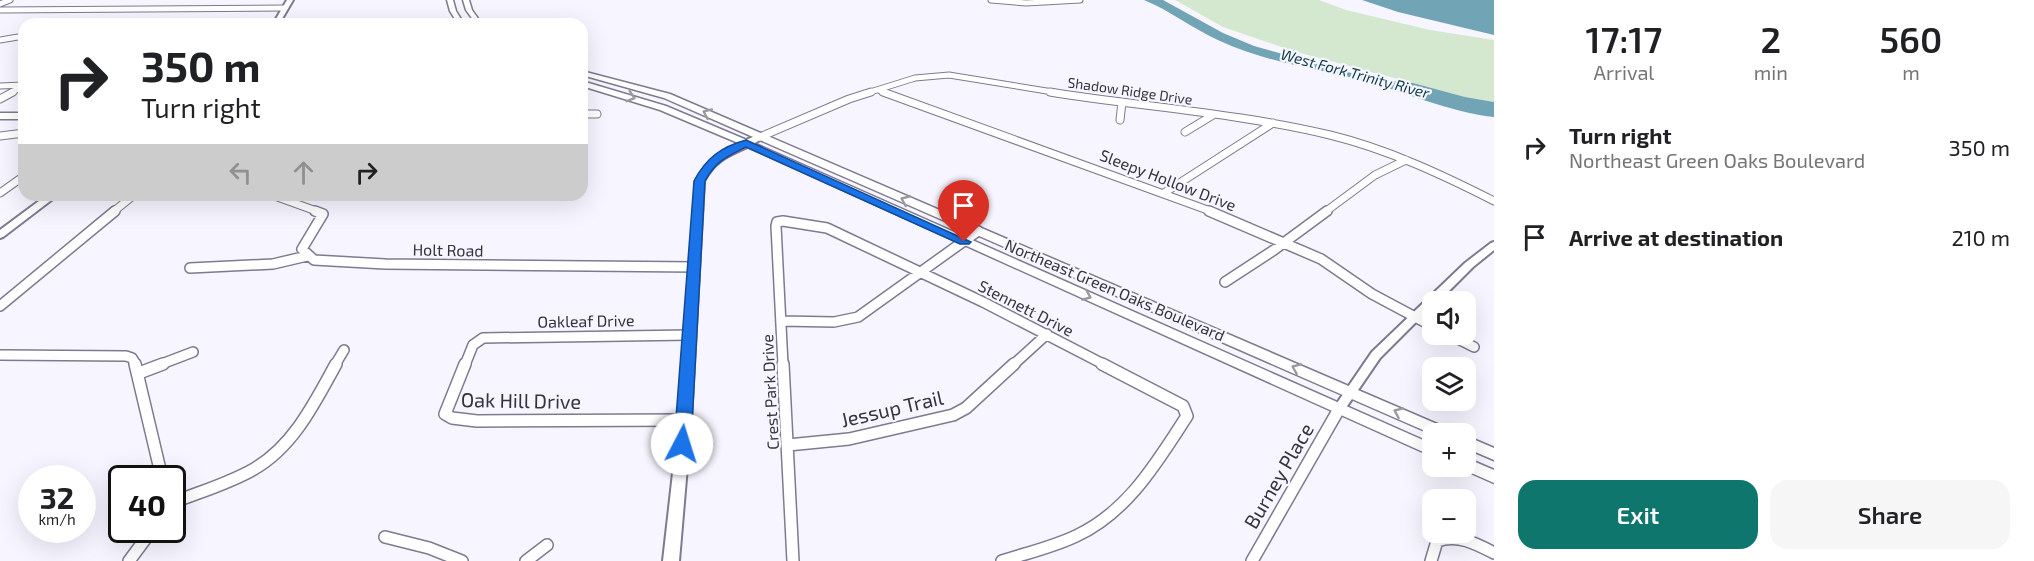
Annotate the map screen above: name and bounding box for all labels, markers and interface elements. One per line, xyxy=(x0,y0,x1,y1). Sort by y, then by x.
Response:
text: 17:17 xyxy=(1586,17,1662,60)
text: 2 xyxy=(1761,17,1781,60)
text: 560 xyxy=(1879,17,1942,60)
text: 350 m xyxy=(141,40,261,90)
icon: right xyxy=(42,42,120,120)
water label: West Fork Trinity River xyxy=(1279,45,1433,103)
text: Arrival xyxy=(1593,60,1654,84)
text: min xyxy=(1754,60,1788,84)
text: m xyxy=(1902,60,1920,84)
street label: Shadow Ridge Drive xyxy=(1067,73,1194,108)
one-way arrow xyxy=(625,90,636,102)
text: Turn right xyxy=(141,91,261,123)
one-way arrow xyxy=(702,108,713,120)
text: Turn right xyxy=(1569,122,1671,148)
icon: right xyxy=(1518,131,1551,164)
text: 350 m xyxy=(1949,134,2010,160)
street label: Sleepy Hollow Drive xyxy=(1097,145,1239,214)
text: Northeast Green Oaks Boulevard xyxy=(1569,148,1865,172)
icon: left xyxy=(224,156,257,189)
icon: ahead xyxy=(287,156,320,189)
icon: right xyxy=(350,156,383,189)
pin xyxy=(938,180,989,242)
icon: arrive xyxy=(947,189,980,222)
one-way arrow xyxy=(900,195,911,207)
icon: arrive xyxy=(1518,221,1551,254)
text: Arrive at destination xyxy=(1569,224,1783,250)
text: 210 m xyxy=(1951,224,2010,250)
street label: Northeast Green Oaks Boulevard xyxy=(1002,234,1228,345)
street label: Holt Road xyxy=(412,239,484,260)
street label: Stennett Drive xyxy=(975,275,1077,340)
one-way arrow xyxy=(1080,288,1091,300)
map controls xyxy=(1422,291,1476,543)
button: sound xyxy=(1422,291,1476,345)
street label: Oakleaf Drive xyxy=(537,310,635,331)
street label: Crest Park Drive xyxy=(757,334,782,450)
button: layers xyxy=(1422,357,1476,411)
one-way arrow xyxy=(1292,363,1303,375)
street label: Jessup Trail xyxy=(838,385,945,431)
street label: Oak Hill Drive xyxy=(461,387,581,413)
one-way arrow xyxy=(1394,407,1405,419)
position arrow xyxy=(650,412,714,476)
street label: Burney Place xyxy=(1238,418,1318,533)
button: + xyxy=(1422,423,1476,477)
speed limit sign: 40 xyxy=(108,465,186,543)
text: 32 xyxy=(40,479,74,515)
button: Exit xyxy=(1518,480,1758,549)
button: Share xyxy=(1770,480,2010,549)
button: − xyxy=(1422,489,1476,543)
text: km/h xyxy=(38,510,76,528)

